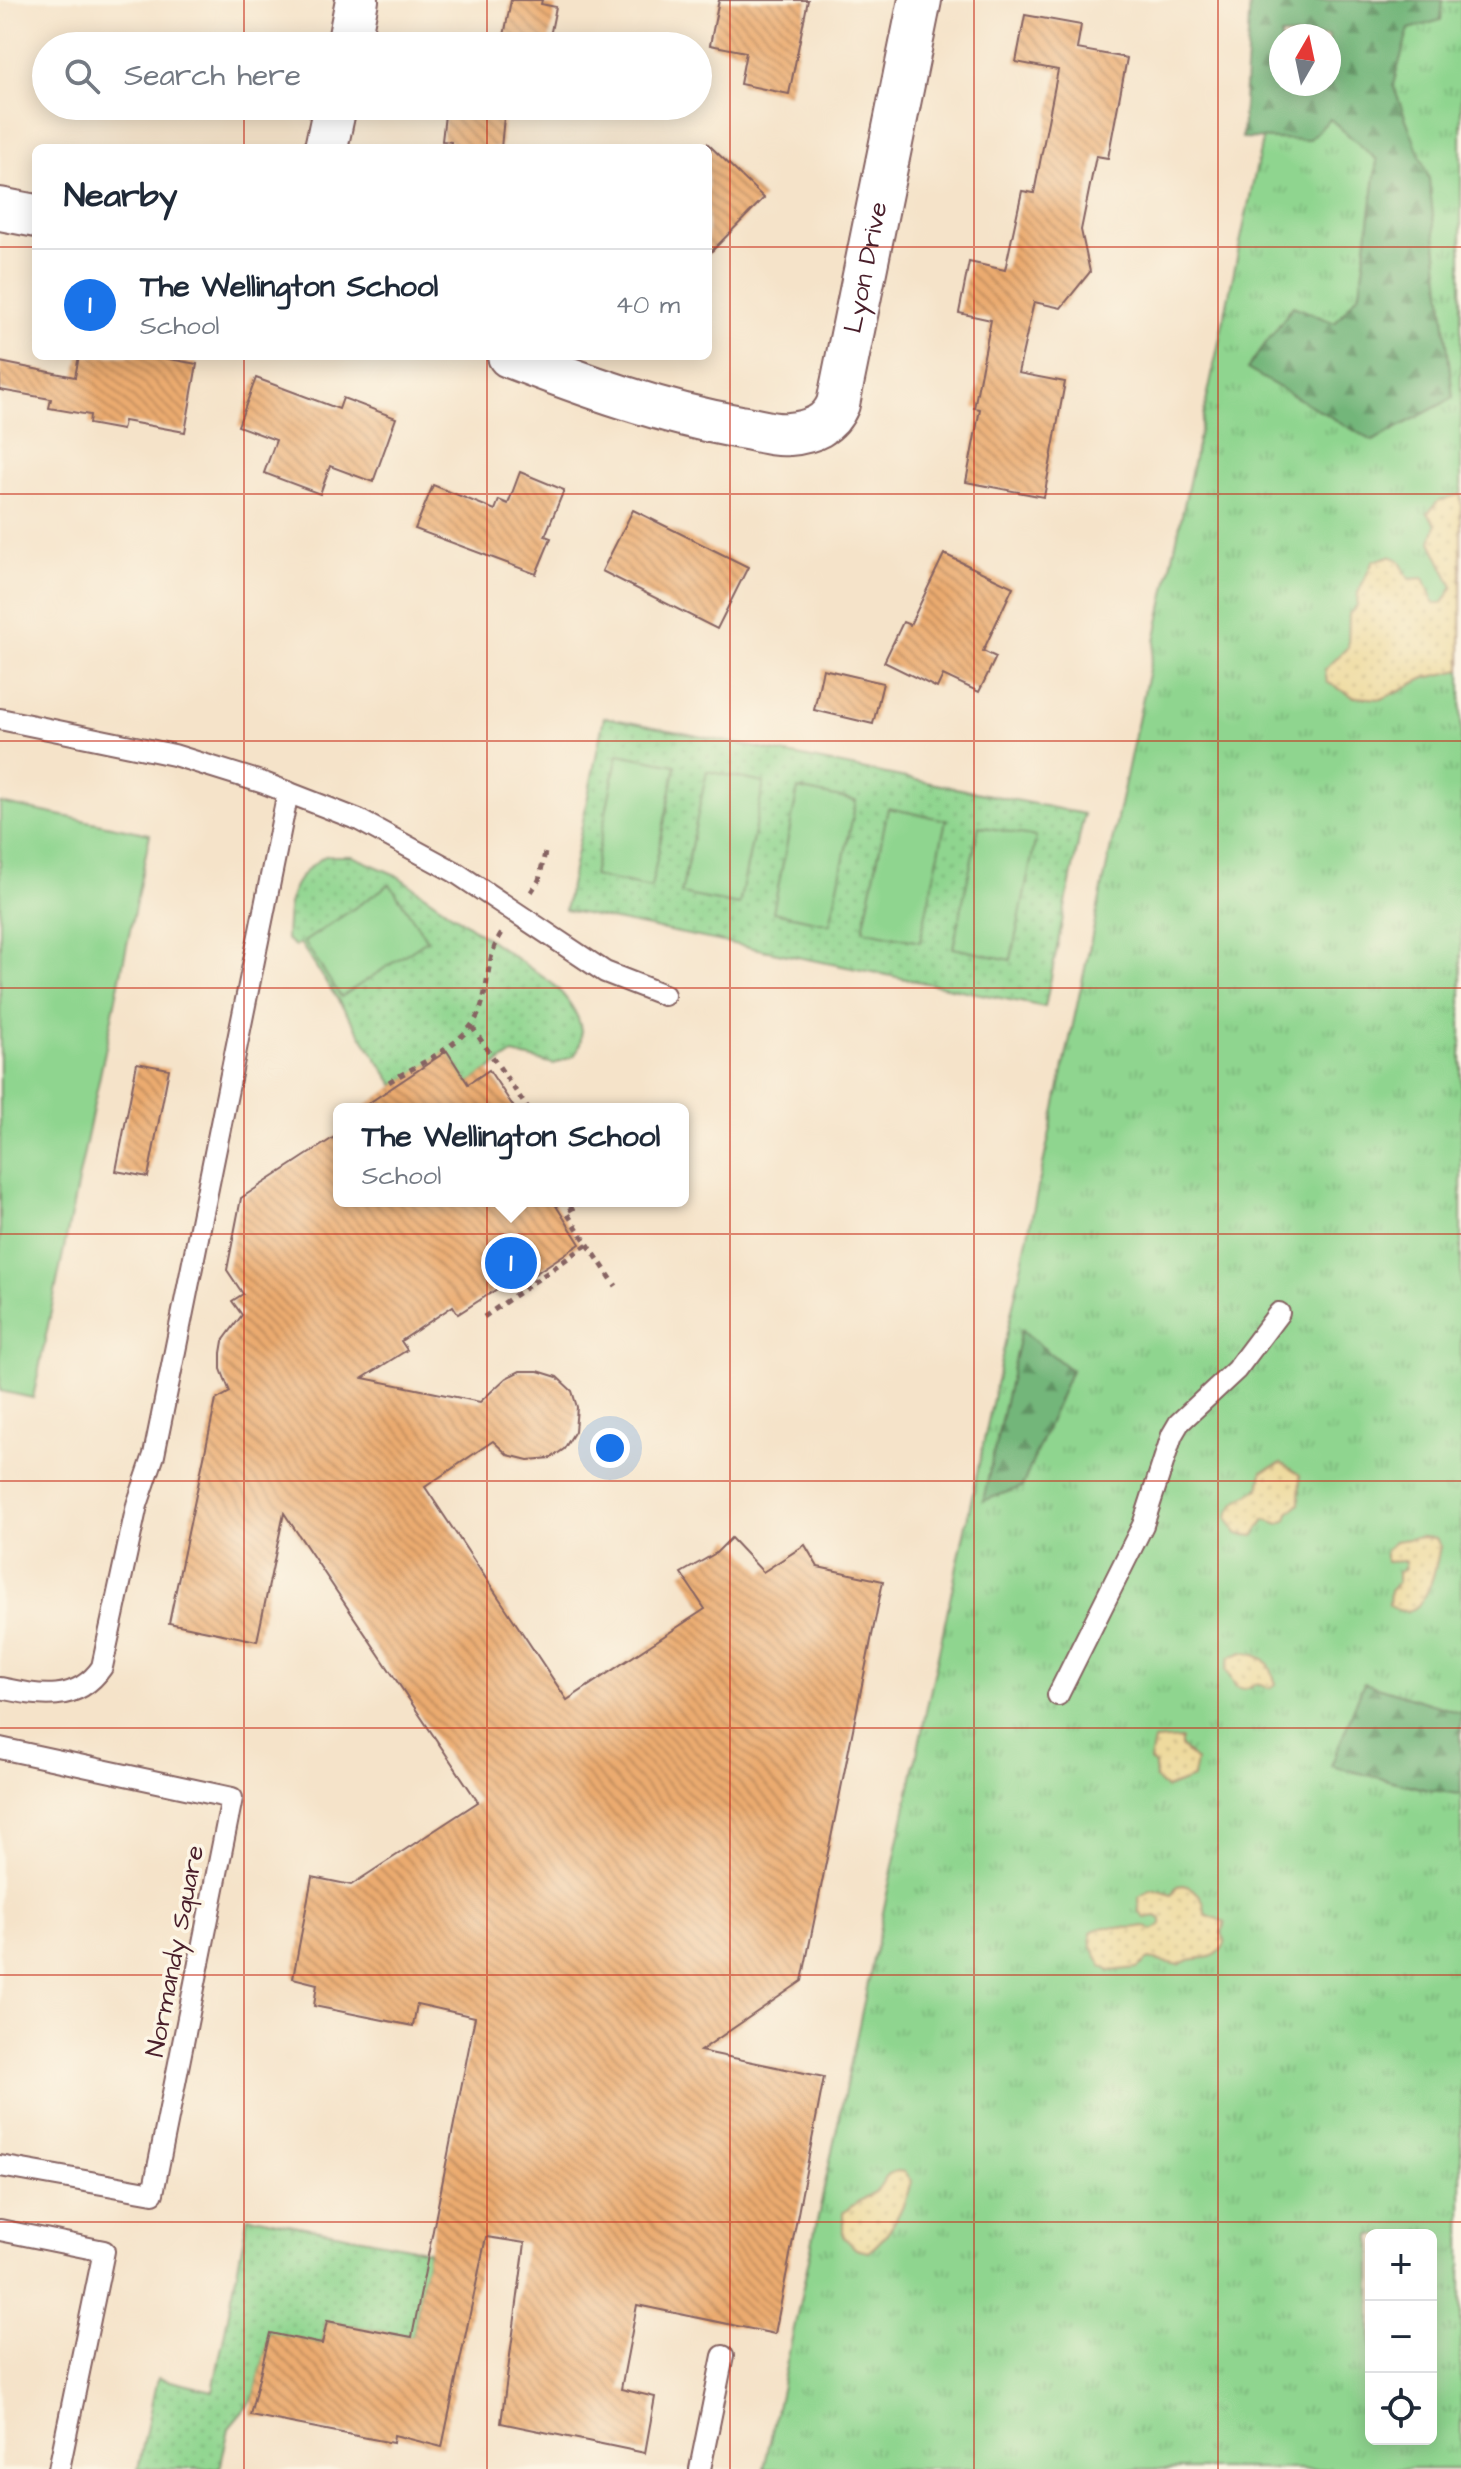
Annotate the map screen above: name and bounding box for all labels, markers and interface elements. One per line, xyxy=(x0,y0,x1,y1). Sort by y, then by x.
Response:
north arrow xyxy=(1269,24,1341,96)
search box xyxy=(32,32,712,120)
icon: search xyxy=(60,54,104,98)
text: Search here xyxy=(124,55,301,97)
text: Nearby xyxy=(64,172,178,220)
street label: Lyon Drive xyxy=(835,199,897,336)
text: The Wellington School xyxy=(140,266,438,308)
text: 1 xyxy=(88,287,92,323)
text: 40 m xyxy=(615,287,680,323)
text: School xyxy=(140,308,219,344)
popup xyxy=(333,1103,689,1207)
text: The Wellington School xyxy=(362,1116,660,1158)
text: School xyxy=(362,1158,441,1194)
pin: 1 xyxy=(485,1233,537,1293)
your location xyxy=(590,1428,630,1468)
street label: Normandy Square xyxy=(137,1842,215,2060)
map controls xyxy=(1365,2229,1437,2445)
button: + xyxy=(1365,2229,1437,2301)
button: − xyxy=(1365,2301,1437,2373)
button: locate xyxy=(1365,2373,1437,2445)

